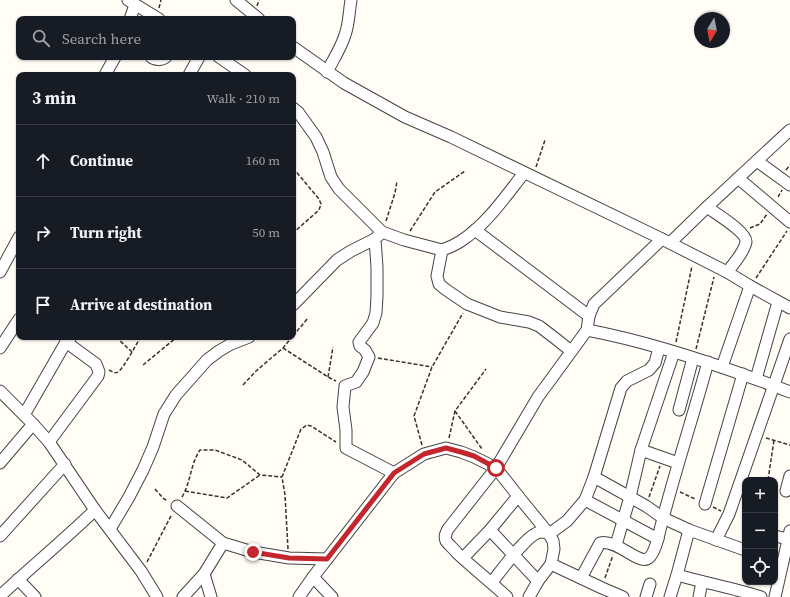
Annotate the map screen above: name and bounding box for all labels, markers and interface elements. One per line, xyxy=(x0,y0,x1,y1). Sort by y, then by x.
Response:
north arrow xyxy=(694,12,730,48)
search box xyxy=(16,16,296,60)
icon: search xyxy=(30,27,52,49)
text: Search here xyxy=(62,28,141,49)
text: 3 min xyxy=(32,86,76,110)
text: Walk · 210 m xyxy=(207,90,280,107)
icon: ahead xyxy=(32,150,54,172)
text: Continue xyxy=(70,150,133,171)
text: 160 m xyxy=(246,152,280,169)
icon: right xyxy=(32,222,54,244)
text: Turn right xyxy=(70,222,142,243)
text: 50 m xyxy=(252,224,280,241)
icon: arrive xyxy=(32,294,54,316)
text: Arrive at destination xyxy=(70,294,212,315)
route start xyxy=(487,459,505,477)
map controls xyxy=(742,477,778,585)
button: + xyxy=(742,477,778,513)
button: − xyxy=(742,513,778,549)
route end xyxy=(244,543,262,561)
button: locate xyxy=(742,549,778,585)

